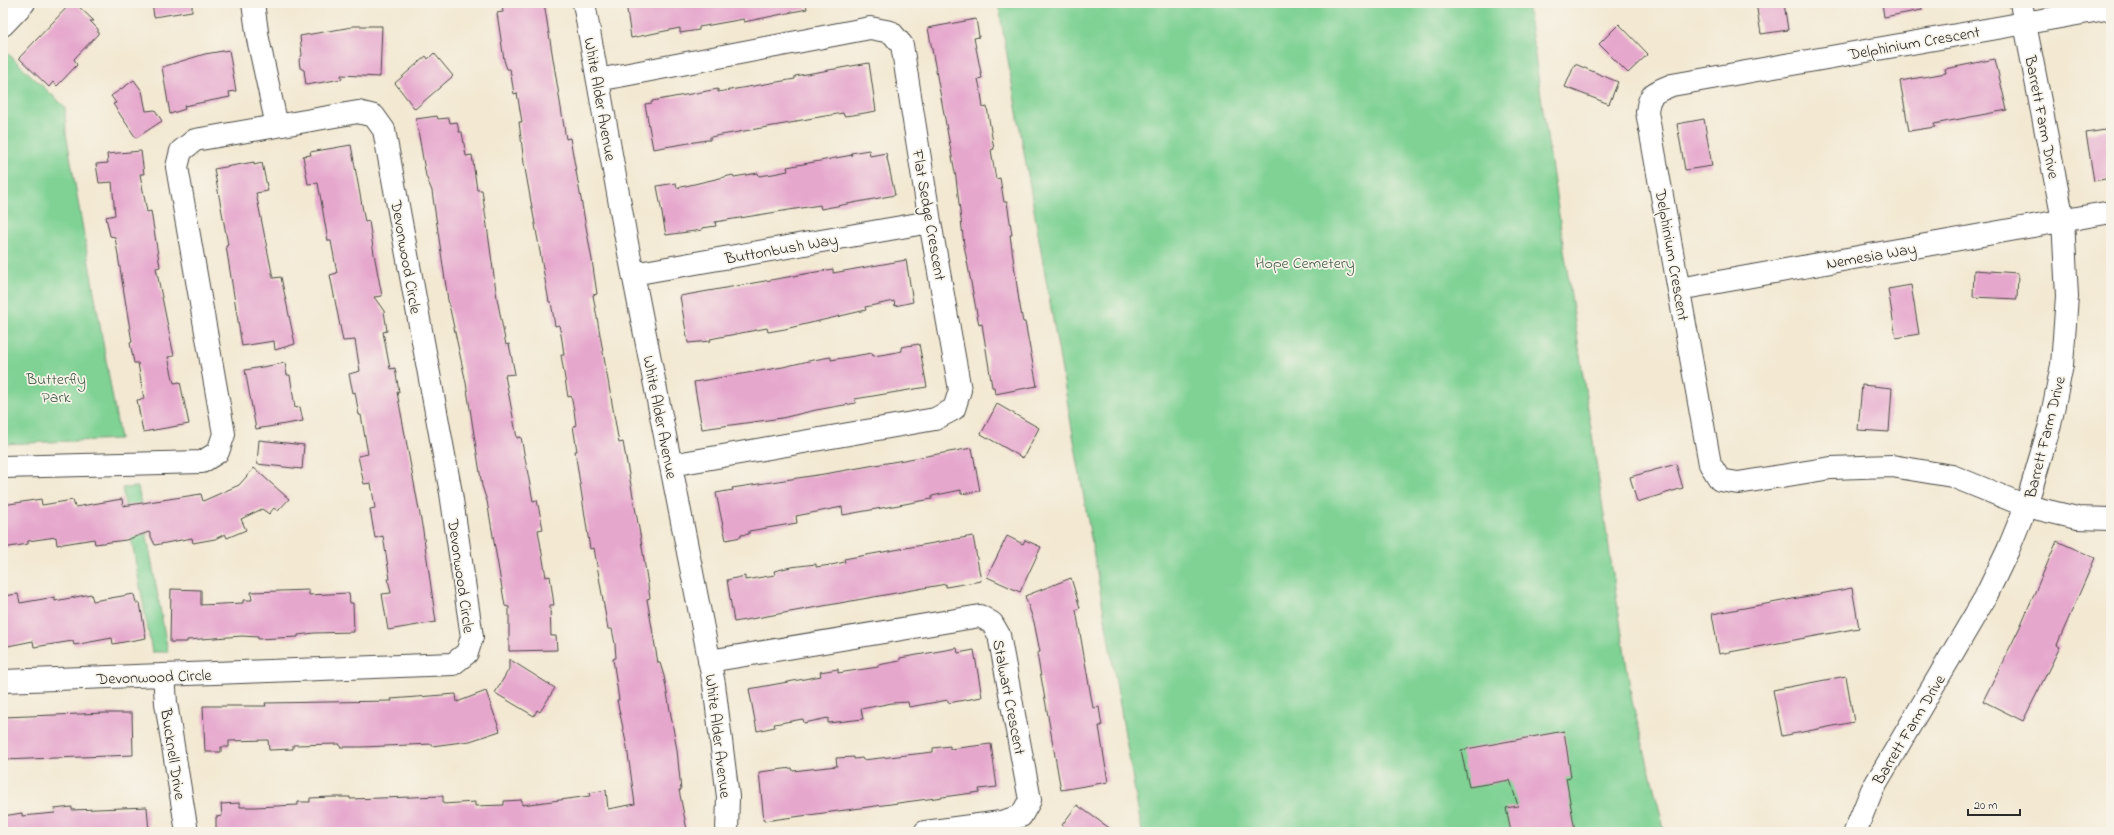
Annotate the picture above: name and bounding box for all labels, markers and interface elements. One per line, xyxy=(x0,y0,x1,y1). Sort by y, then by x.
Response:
street label: Delphinium Crescent xyxy=(1846,20,1983,68)
street label: White Alder Avenue xyxy=(576,36,622,164)
street label: Barrett Farm Drive xyxy=(2017,53,2065,182)
street label: Flat Sedge Crescent xyxy=(905,147,951,283)
street label: Delphinium Crescent xyxy=(1647,187,1695,324)
street label: Devonwood Circle xyxy=(383,198,427,317)
street label: Buttonbush Way xyxy=(722,228,840,272)
street label: Nemesia Way xyxy=(1824,237,1918,277)
park label: Hope Cemetery xyxy=(1255,252,1355,276)
street label: White Alder Avenue xyxy=(635,354,683,482)
park label: Butterfly Park xyxy=(25,368,86,410)
street label: Barrett Farm Drive xyxy=(2019,373,2073,502)
street label: Devonwood Circle xyxy=(440,517,480,636)
street label: Stalwart Crescent xyxy=(985,638,1031,758)
street label: Devonwood Circle xyxy=(95,664,213,692)
street label: Barrett Farm Drive xyxy=(1867,670,1953,791)
street label: White Alder Avenue xyxy=(697,673,737,801)
street label: Bucknell Drive xyxy=(153,706,191,802)
scale bar xyxy=(1968,791,2020,817)
text: 20 m xyxy=(1974,797,1997,815)

